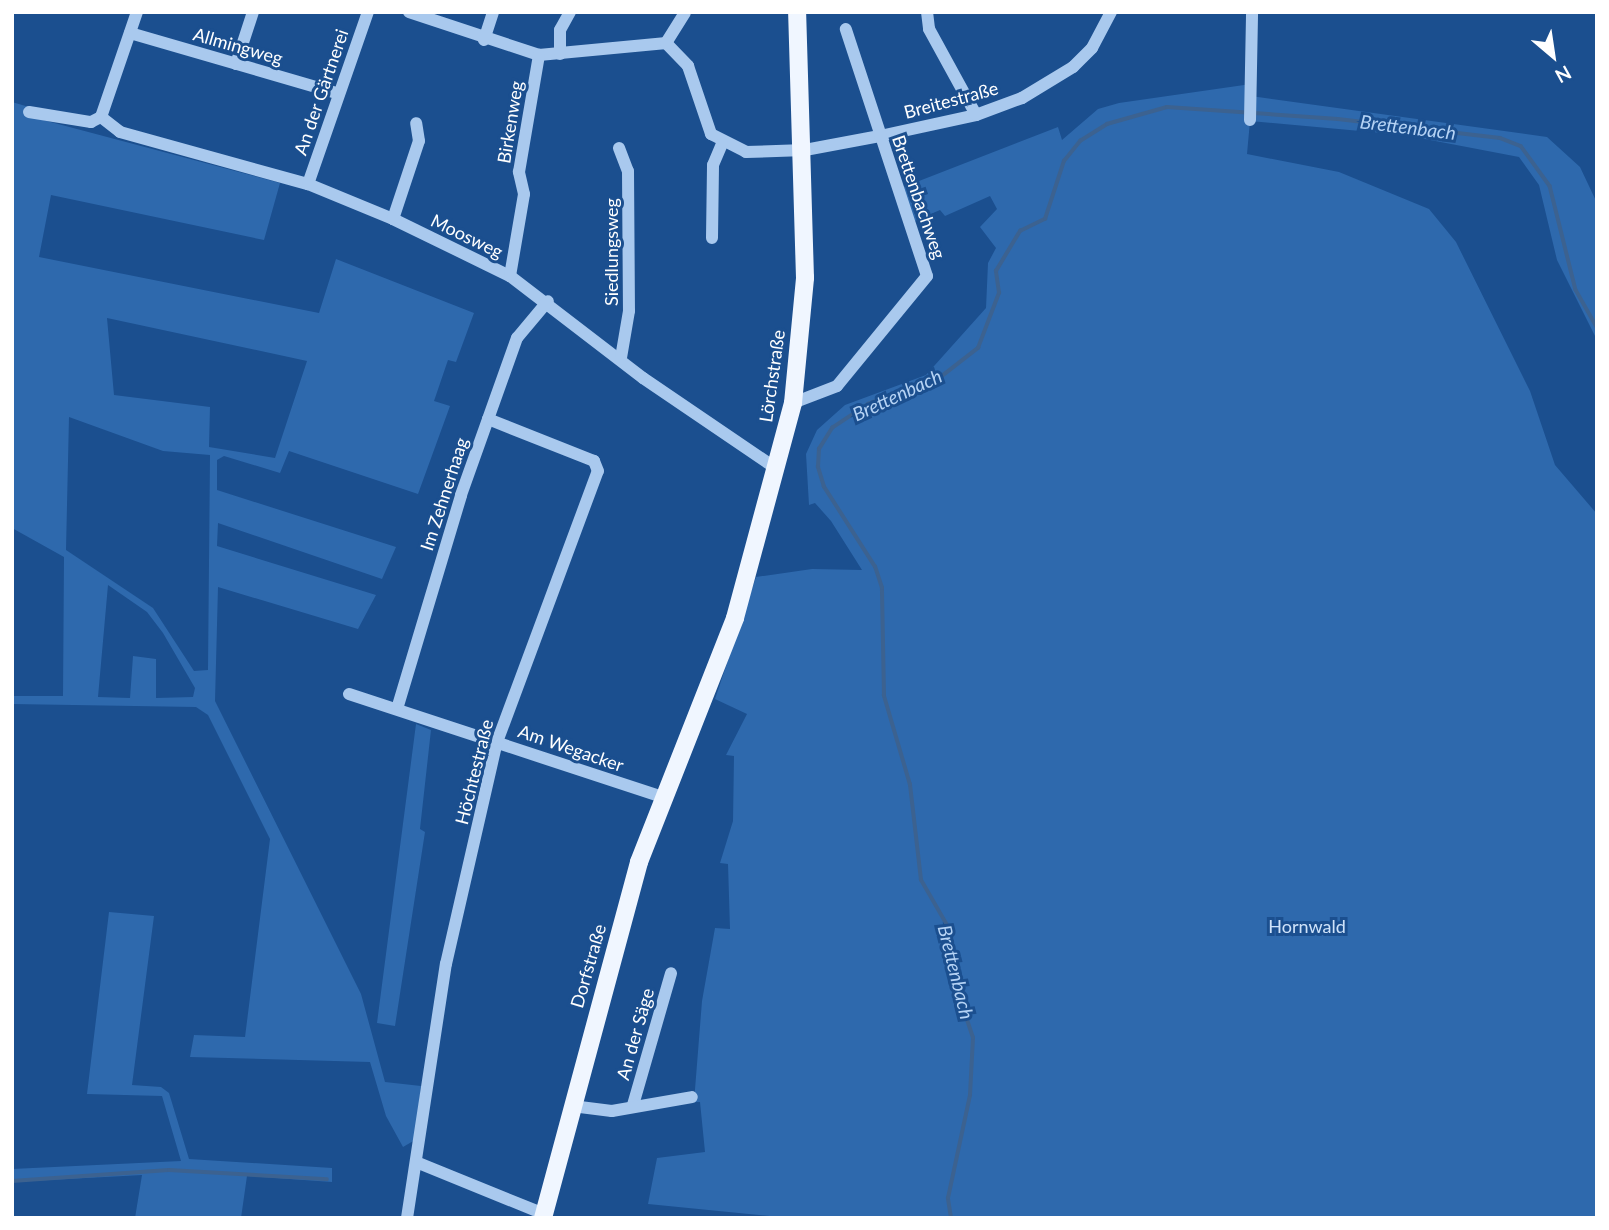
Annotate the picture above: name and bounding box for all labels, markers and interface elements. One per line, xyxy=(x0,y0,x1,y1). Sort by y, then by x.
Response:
north arrow xyxy=(1518,21,1588,91)
street label: Allmingweg xyxy=(191,23,285,69)
street label: An der Gärtnerei xyxy=(289,26,353,158)
text: N xyxy=(1551,61,1575,88)
street label: Breitestraße xyxy=(901,77,1001,123)
street label: Birkenweg xyxy=(493,79,527,165)
water label: Brettenbach xyxy=(1359,110,1457,144)
street label: Brettenbachweg xyxy=(888,132,950,262)
street label: Siedlungsweg xyxy=(600,198,622,306)
street label: Moosweg xyxy=(427,209,507,263)
street label: Lörchstraße xyxy=(755,328,789,424)
water label: Brettenbach xyxy=(849,364,945,426)
street label: Im Zehnerhaag xyxy=(416,435,472,553)
street label: Höchtestraße xyxy=(451,717,497,827)
street label: Am Wegacker xyxy=(515,720,627,776)
park label: Hornwald xyxy=(1268,915,1346,937)
street label: Dorfstraße xyxy=(566,922,610,1010)
water label: Brettenbach xyxy=(933,923,979,1021)
street label: An der Säge xyxy=(612,985,658,1083)

